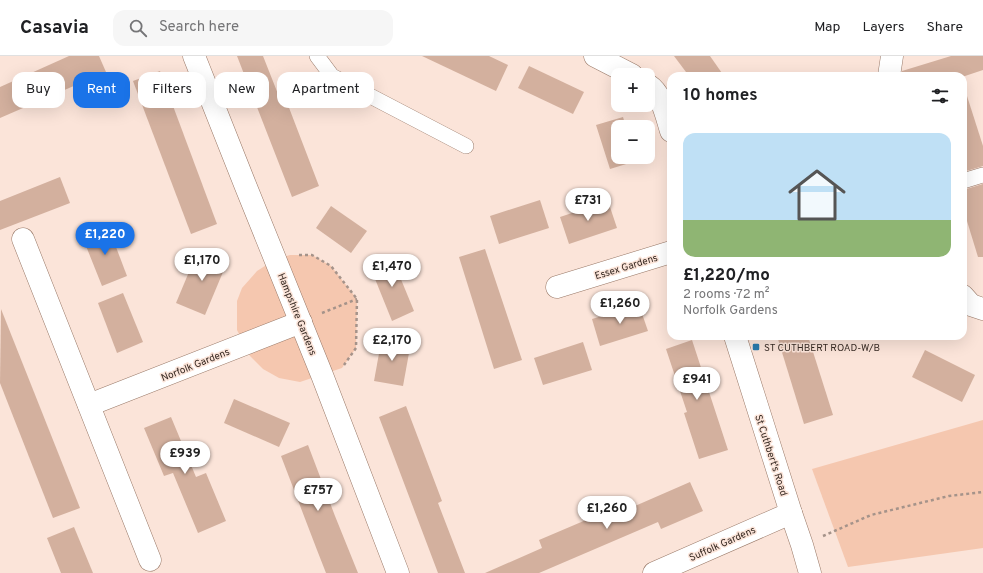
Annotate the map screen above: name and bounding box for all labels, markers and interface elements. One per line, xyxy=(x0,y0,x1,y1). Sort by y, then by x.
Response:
search box xyxy=(113,10,393,46)
text: Casavia xyxy=(20,16,89,40)
icon: search xyxy=(127,17,149,39)
text: Search here xyxy=(159,18,239,37)
text: Map xyxy=(814,19,840,36)
text: Layers xyxy=(862,19,904,36)
text: Share xyxy=(926,19,963,36)
map controls xyxy=(611,68,655,164)
button: + xyxy=(611,68,655,112)
chip: Buy xyxy=(12,72,65,108)
chip: Rent xyxy=(73,72,130,108)
chip: Filters xyxy=(138,72,206,108)
chip: New xyxy=(214,72,269,108)
chip: Apartment xyxy=(277,72,374,108)
text: 10 homes xyxy=(683,85,758,107)
icon: filters xyxy=(929,85,951,107)
button: − xyxy=(611,120,655,164)
icon: home xyxy=(781,159,853,231)
pin: £731 xyxy=(564,188,612,222)
text: £731 xyxy=(574,193,602,209)
pin: £1,220 xyxy=(72,222,138,256)
text: £1,220 xyxy=(85,227,125,243)
pin: £1,170 xyxy=(169,248,235,282)
street label: Essex Gardens xyxy=(593,252,660,283)
text: £1,170 xyxy=(183,253,221,269)
pin: £1,470 xyxy=(359,254,425,288)
text: £1,470 xyxy=(372,259,412,275)
text: £1,220/mo xyxy=(683,265,770,287)
street label: Hampshire Gardens xyxy=(274,271,319,358)
text: 2 rooms · 72 m² xyxy=(683,287,769,303)
pin: £1,260 xyxy=(587,291,653,325)
text: £1,260 xyxy=(600,296,640,312)
text: Norfolk Gardens xyxy=(683,303,778,319)
pin: £2,170 xyxy=(359,328,425,362)
text: £2,170 xyxy=(372,333,412,349)
marker: ST CUTHBERT ROAD-W/B xyxy=(751,342,761,352)
place label: ST CUTHBERT ROAD-W/B xyxy=(764,342,880,355)
street label: Norfolk Gardens xyxy=(159,346,232,385)
pin: £941 xyxy=(673,367,721,401)
text: £941 xyxy=(682,372,712,388)
street label: St Cuthbert's Road xyxy=(751,413,790,498)
pin: £939 xyxy=(161,441,209,475)
text: £939 xyxy=(169,446,201,462)
pin: £757 xyxy=(294,478,342,512)
text: £757 xyxy=(303,483,333,499)
pin: £1,260 xyxy=(574,496,640,530)
text: £1,260 xyxy=(587,501,627,517)
street label: Suffolk Gardens xyxy=(687,524,758,565)

